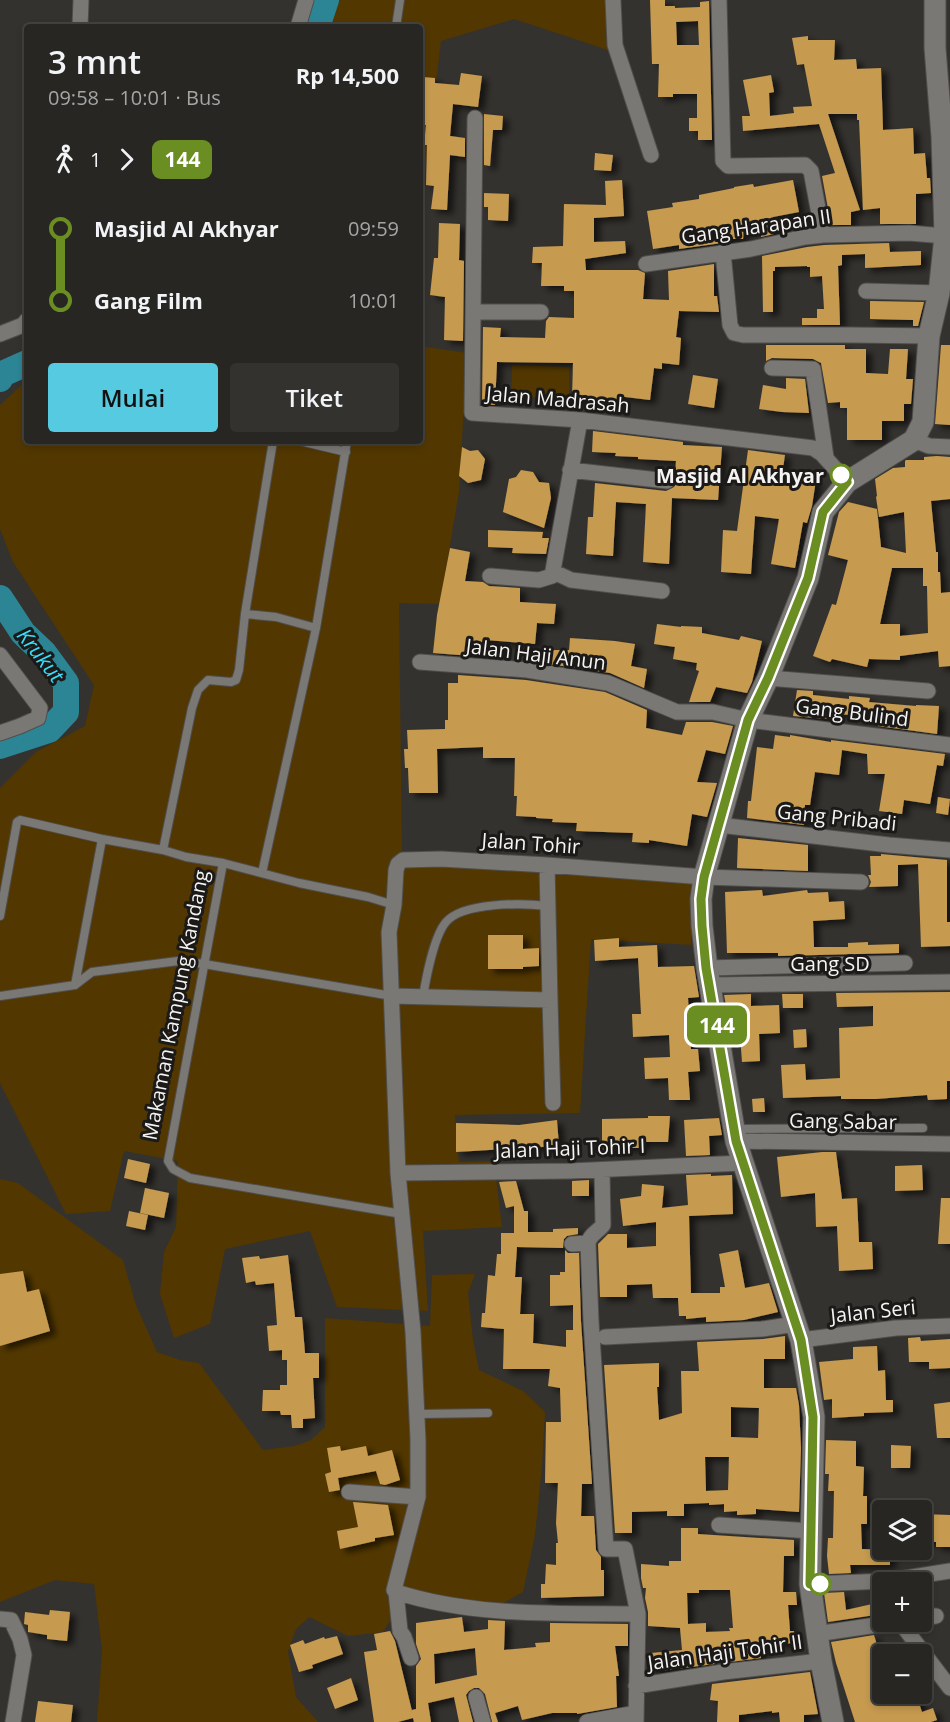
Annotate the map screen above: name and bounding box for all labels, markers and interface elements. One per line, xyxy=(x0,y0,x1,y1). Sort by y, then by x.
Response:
text: 3 mnt xyxy=(48,39,141,84)
text: Rp 14,500 xyxy=(296,60,399,90)
text: 09:58 – 10:01 · Bus xyxy=(48,84,221,111)
icon: walk xyxy=(48,143,81,176)
icon: forward xyxy=(110,143,143,176)
text: 144 xyxy=(164,145,200,173)
text: 1 xyxy=(90,146,101,173)
street label: Gang Harapan II xyxy=(679,202,833,250)
text: Masjid Al Akhyar xyxy=(94,213,279,243)
text: 09:59 xyxy=(348,215,399,242)
text: Gang Film xyxy=(94,285,203,315)
text: 10:01 xyxy=(348,287,399,314)
button: Mulai xyxy=(48,363,218,432)
button: Tiket xyxy=(230,363,399,432)
street label: Jalan Madrasah xyxy=(483,379,631,419)
place label: Masjid Al Akhyar xyxy=(656,462,824,489)
marker: Masjid Al Akhyar xyxy=(830,464,852,486)
water label: Krukut xyxy=(11,622,72,689)
street label: Jalan Haji Anun xyxy=(463,632,607,676)
street label: Gang Bulind xyxy=(794,692,910,732)
street label: Gang Pribadi xyxy=(776,797,898,837)
street label: Jalan Tohir xyxy=(479,826,581,860)
street label: Makaman Kampung Kandang xyxy=(136,868,214,1142)
street label: Gang SD xyxy=(790,950,870,977)
line badge: 144 xyxy=(682,1006,752,1044)
text: 144 xyxy=(699,1011,735,1039)
street label: Gang Sabar xyxy=(789,1107,897,1135)
street label: Jalan Haji Tohir I xyxy=(492,1132,646,1164)
street label: Jalan Seri xyxy=(827,1293,917,1329)
map controls xyxy=(872,1500,932,1704)
button: layers xyxy=(872,1500,932,1560)
button: + xyxy=(872,1572,932,1632)
unlabelled marker xyxy=(809,1573,831,1595)
street label: Jalan Haji Tohir II xyxy=(644,1628,804,1677)
button: − xyxy=(872,1644,932,1704)

